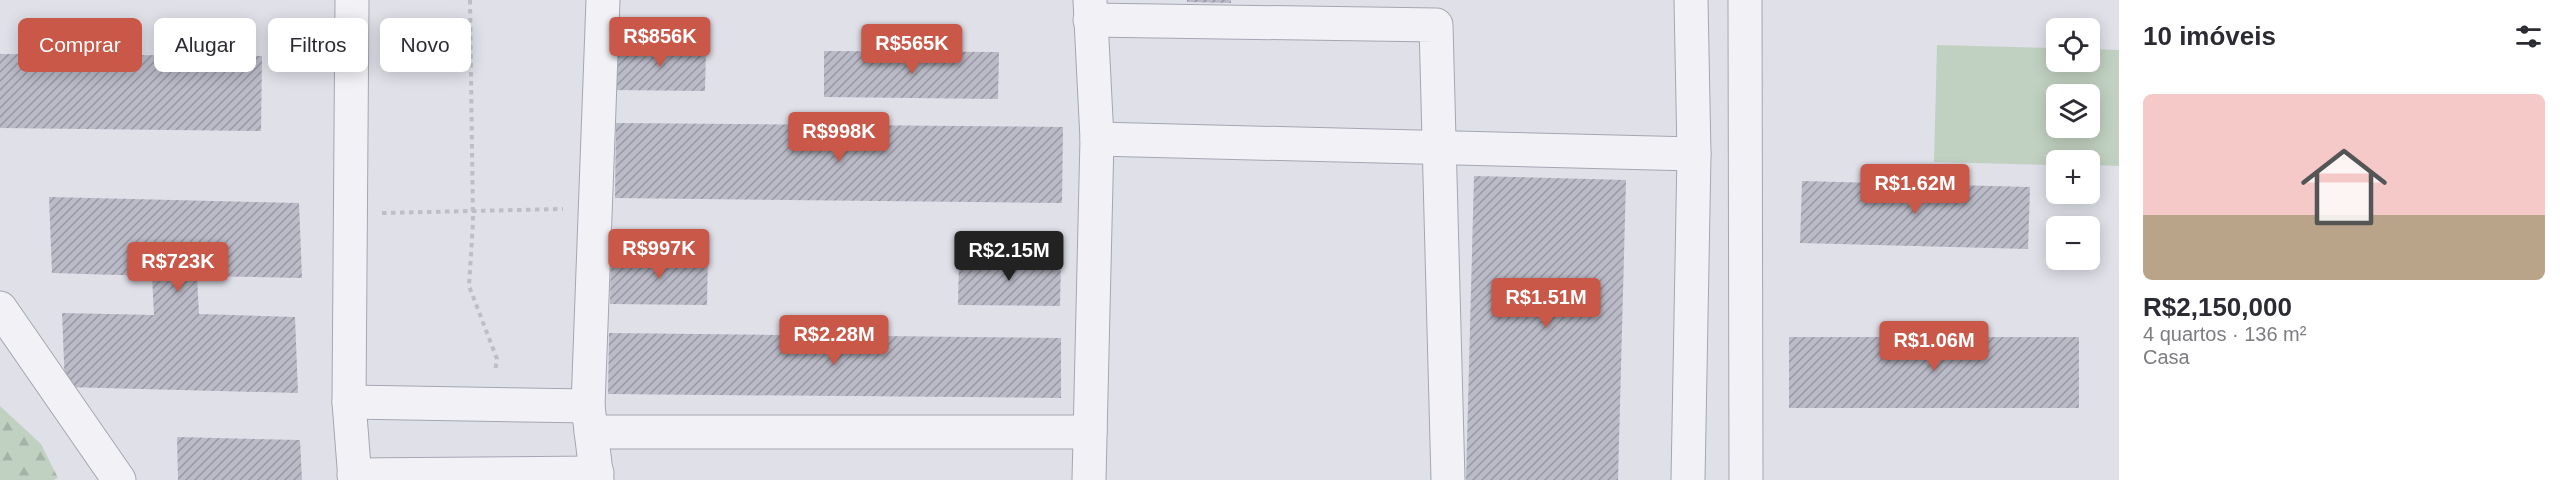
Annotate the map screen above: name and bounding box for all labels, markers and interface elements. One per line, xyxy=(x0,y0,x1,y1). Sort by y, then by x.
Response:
pin: R$856K xyxy=(611,17,709,68)
chip: Comprar xyxy=(18,18,142,72)
chip: Alugar xyxy=(154,18,256,72)
chip: Filtros xyxy=(268,18,368,72)
chip: Novo xyxy=(380,18,471,72)
map controls xyxy=(2046,18,2100,270)
button: locate xyxy=(2046,18,2100,72)
icon: filters xyxy=(2512,20,2545,53)
text: 10 imóveis xyxy=(2143,21,2276,51)
pin: R$565K xyxy=(863,24,961,75)
text: R$856K xyxy=(623,25,697,47)
text: R$565K xyxy=(875,32,949,54)
button: layers xyxy=(2046,84,2100,138)
pin: R$998K xyxy=(790,112,888,163)
text: R$998K xyxy=(802,120,876,142)
icon: home xyxy=(2290,133,2398,241)
button: + xyxy=(2046,150,2100,204)
pin: R$1.62M xyxy=(1860,164,1970,215)
text: R$1.62M xyxy=(1874,172,1956,194)
button: − xyxy=(2046,216,2100,270)
pin: R$997K xyxy=(610,229,708,280)
pin: R$2.15M xyxy=(954,231,1064,282)
text: R$997K xyxy=(622,237,696,259)
text: R$2.15M xyxy=(968,239,1050,261)
pin: R$723K xyxy=(129,242,227,293)
text: R$723K xyxy=(141,250,215,272)
pin: R$1.51M xyxy=(1491,278,1601,329)
text: R$1.51M xyxy=(1505,286,1587,308)
text: R$2,150,000 xyxy=(2143,292,2292,322)
pin: R$2.28M xyxy=(779,315,889,366)
pin: R$1.06M xyxy=(1879,321,1989,372)
text: R$2.28M xyxy=(793,323,875,345)
text: 4 quartos · 136 m² xyxy=(2143,323,2306,345)
text: R$1.06M xyxy=(1893,329,1975,351)
text: Casa xyxy=(2143,346,2190,368)

